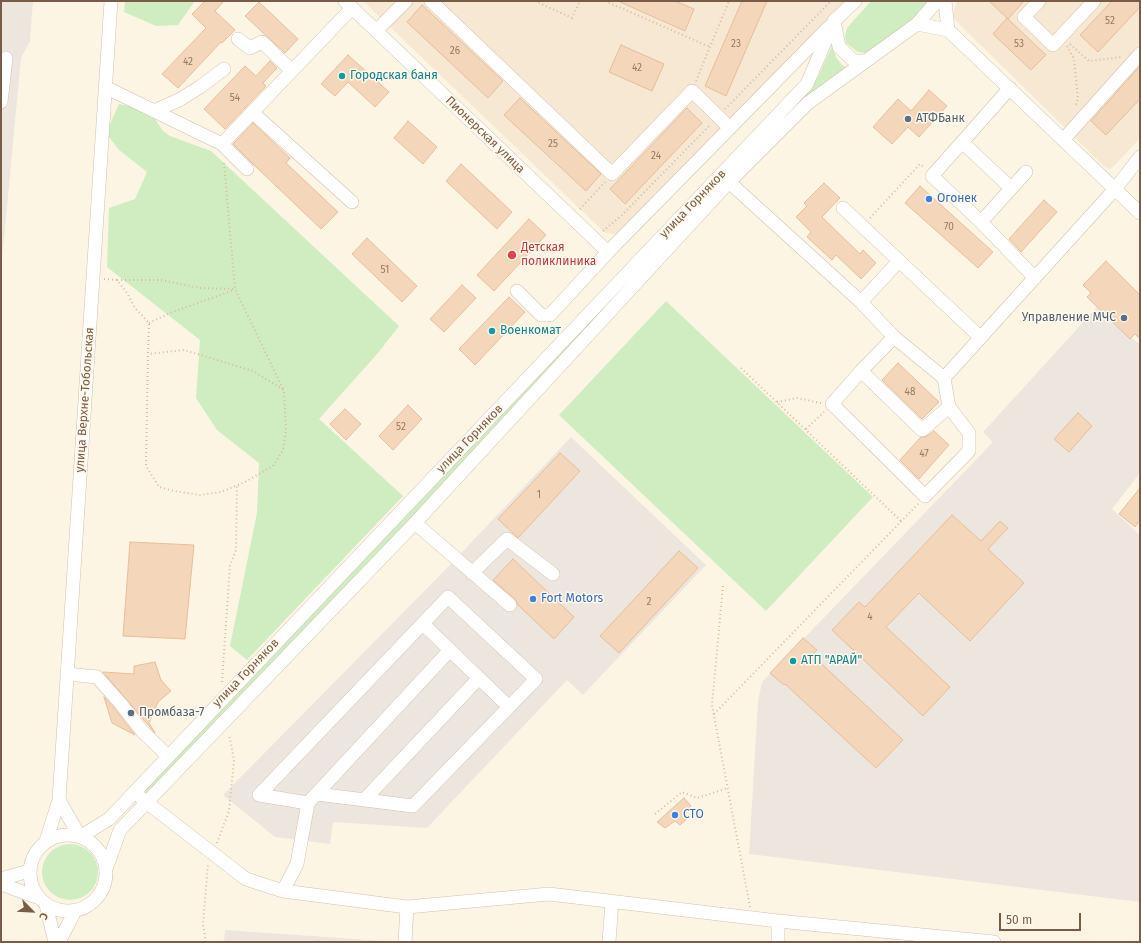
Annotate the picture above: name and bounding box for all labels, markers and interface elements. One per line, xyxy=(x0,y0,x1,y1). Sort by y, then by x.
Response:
house number: 52 xyxy=(1105,15,1115,27)
house number: 23 xyxy=(731,38,741,50)
house number: 53 xyxy=(1014,38,1024,50)
house number: 26 xyxy=(450,45,460,57)
house number: 42 xyxy=(183,56,193,68)
house number: 42 xyxy=(632,62,642,74)
place label: Городская баня xyxy=(350,69,438,83)
marker: Городская баня xyxy=(337,71,347,81)
house number: 54 xyxy=(230,92,240,104)
street label: Пионерская улица xyxy=(442,93,528,177)
place label: АТФБанк xyxy=(916,112,965,126)
marker: АТФБанк xyxy=(903,114,913,124)
house number: 25 xyxy=(548,138,558,150)
house number: 24 xyxy=(651,150,661,162)
street label: улица Горняков xyxy=(657,167,729,241)
place label: Огонек xyxy=(937,192,977,206)
marker: Огонек xyxy=(924,194,934,204)
house number: 70 xyxy=(944,221,954,233)
place label: Детская поликлиника xyxy=(521,241,596,269)
marker: Детская поликлиника xyxy=(506,249,518,261)
house number: 51 xyxy=(381,264,389,276)
place label: Управление МЧС xyxy=(1022,311,1116,325)
marker: Управление МЧС xyxy=(1119,313,1129,323)
place label: Военкомат xyxy=(500,324,561,338)
marker: Военкомат xyxy=(487,326,497,336)
street label: улица Верхне-Тобольская xyxy=(73,327,97,473)
house number: 48 xyxy=(905,386,915,398)
street label: улица Горняков xyxy=(434,402,506,476)
house number: 52 xyxy=(396,421,406,433)
house number: 47 xyxy=(919,448,929,460)
house number: 1 xyxy=(537,489,541,501)
place label: Fort Motors xyxy=(541,592,603,606)
marker: Fort Motors xyxy=(528,594,538,604)
house number: 2 xyxy=(647,596,651,608)
house number: 4 xyxy=(867,611,873,623)
street label: улица Горняков xyxy=(210,636,282,710)
place label: АТП "АРАЙ" xyxy=(801,654,862,668)
marker: АТП "АРАЙ" xyxy=(788,656,798,666)
place label: Промбаза-7 xyxy=(139,706,204,720)
marker: Промбаза-7 xyxy=(126,708,136,718)
place label: СТО xyxy=(683,808,704,822)
marker: СТО xyxy=(670,810,680,820)
north arrow xyxy=(12,891,52,931)
scale bar xyxy=(1001,905,1083,931)
text: С xyxy=(36,911,51,922)
text: 50 m xyxy=(1006,913,1032,927)

